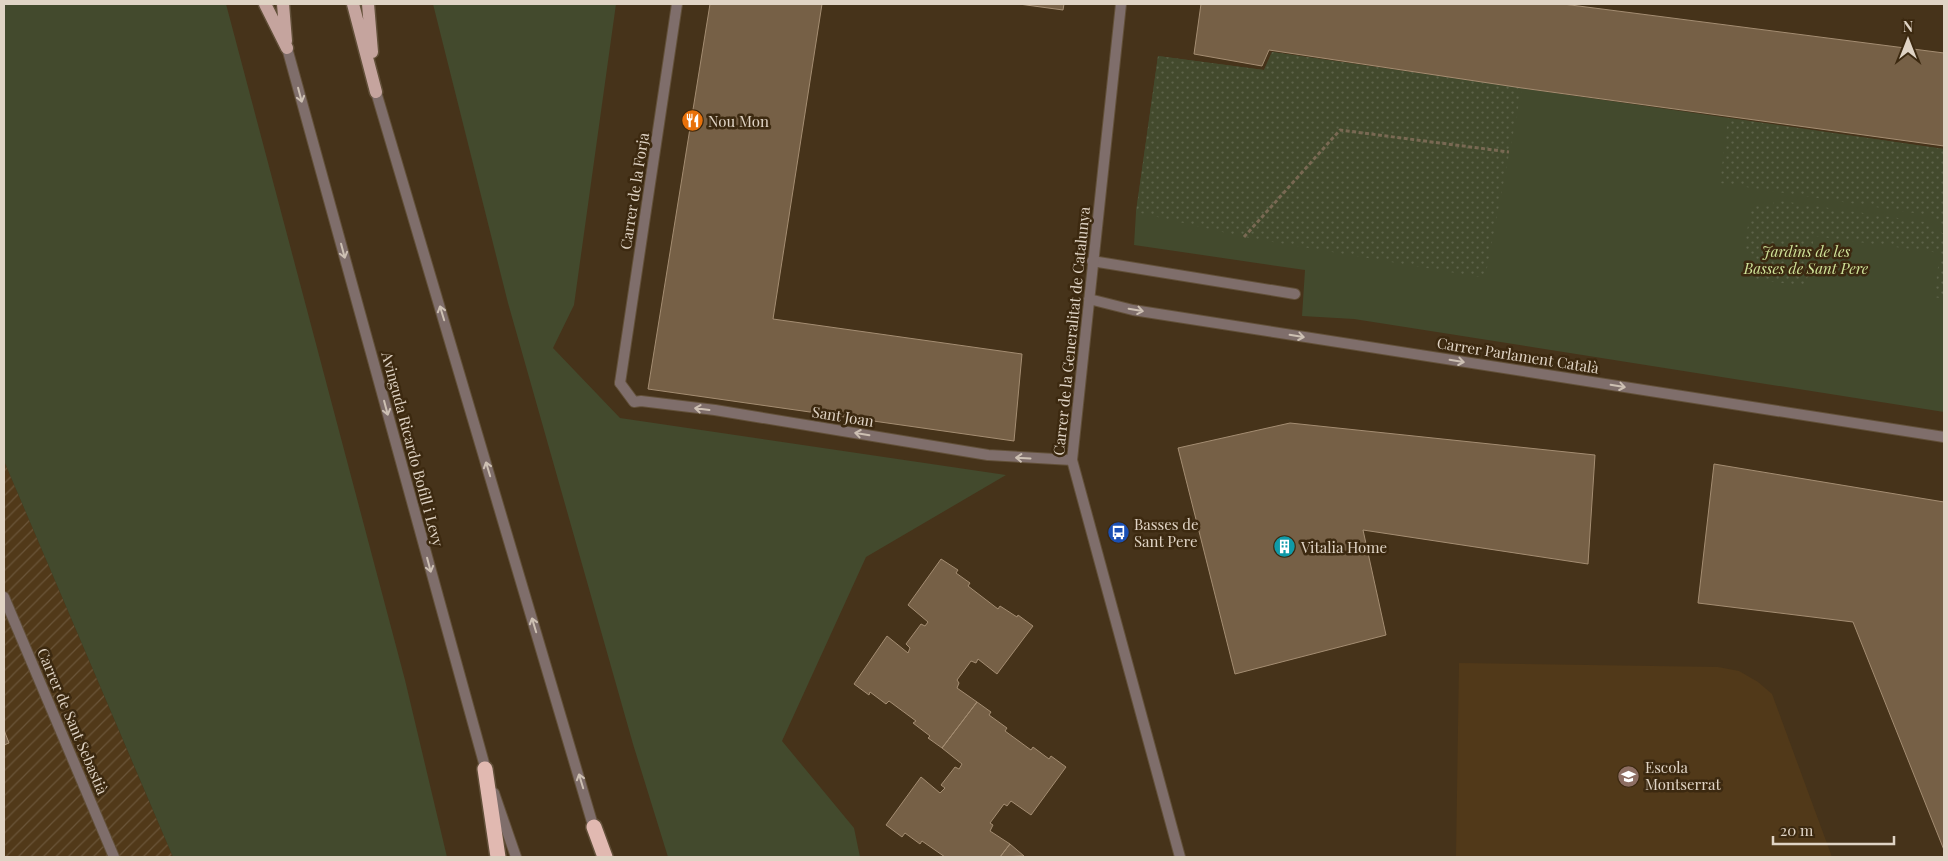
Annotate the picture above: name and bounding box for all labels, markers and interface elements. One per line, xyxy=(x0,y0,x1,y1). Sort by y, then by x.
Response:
north arrow xyxy=(1883,15,1933,65)
text: N xyxy=(1903,17,1913,36)
one-way arrow xyxy=(295,86,305,102)
restaurant icon: Nou Mon xyxy=(680,109,704,133)
place label: Nou Mon xyxy=(708,111,769,131)
street label: Carrer de la Forja xyxy=(615,131,653,251)
street label: Carrer de la Generalitat de Catalunya xyxy=(1048,205,1094,456)
park label: Jardins de les Basses de Sant Pere xyxy=(1743,241,1869,278)
one-way arrow xyxy=(338,243,348,259)
one-way arrow xyxy=(436,306,446,322)
one-way arrow xyxy=(1128,306,1144,316)
one-way arrow xyxy=(1288,331,1304,341)
street label: Carrer Parlament Català xyxy=(1436,332,1601,378)
street label: Avinguda Ricardo Bofill i Levy xyxy=(377,348,449,549)
one-way arrow xyxy=(1449,356,1465,366)
one-way arrow xyxy=(1610,381,1626,391)
one-way arrow xyxy=(382,399,391,415)
street label: Sant Joan xyxy=(811,401,876,431)
one-way arrow xyxy=(694,404,710,414)
one-way arrow xyxy=(854,429,870,439)
one-way arrow xyxy=(1015,453,1031,462)
one-way arrow xyxy=(483,461,493,477)
place label: Basses de Sant Pere xyxy=(1134,514,1199,551)
bus stop icon: Basses de Sant Pere xyxy=(1106,521,1130,545)
building icon: Vitalia Home xyxy=(1273,535,1297,559)
place label: Vitalia Home xyxy=(1300,537,1387,557)
one-way arrow xyxy=(425,556,434,572)
one-way arrow xyxy=(529,617,539,633)
street label: Carrer de Sant Sebastià xyxy=(33,645,113,798)
place label: Escola Montserrat xyxy=(1645,757,1721,794)
school or university icon: Escola Montserrat xyxy=(1617,764,1641,788)
one-way arrow xyxy=(575,773,585,789)
scale bar xyxy=(1773,814,1894,846)
text: 20 m xyxy=(1780,820,1814,840)

